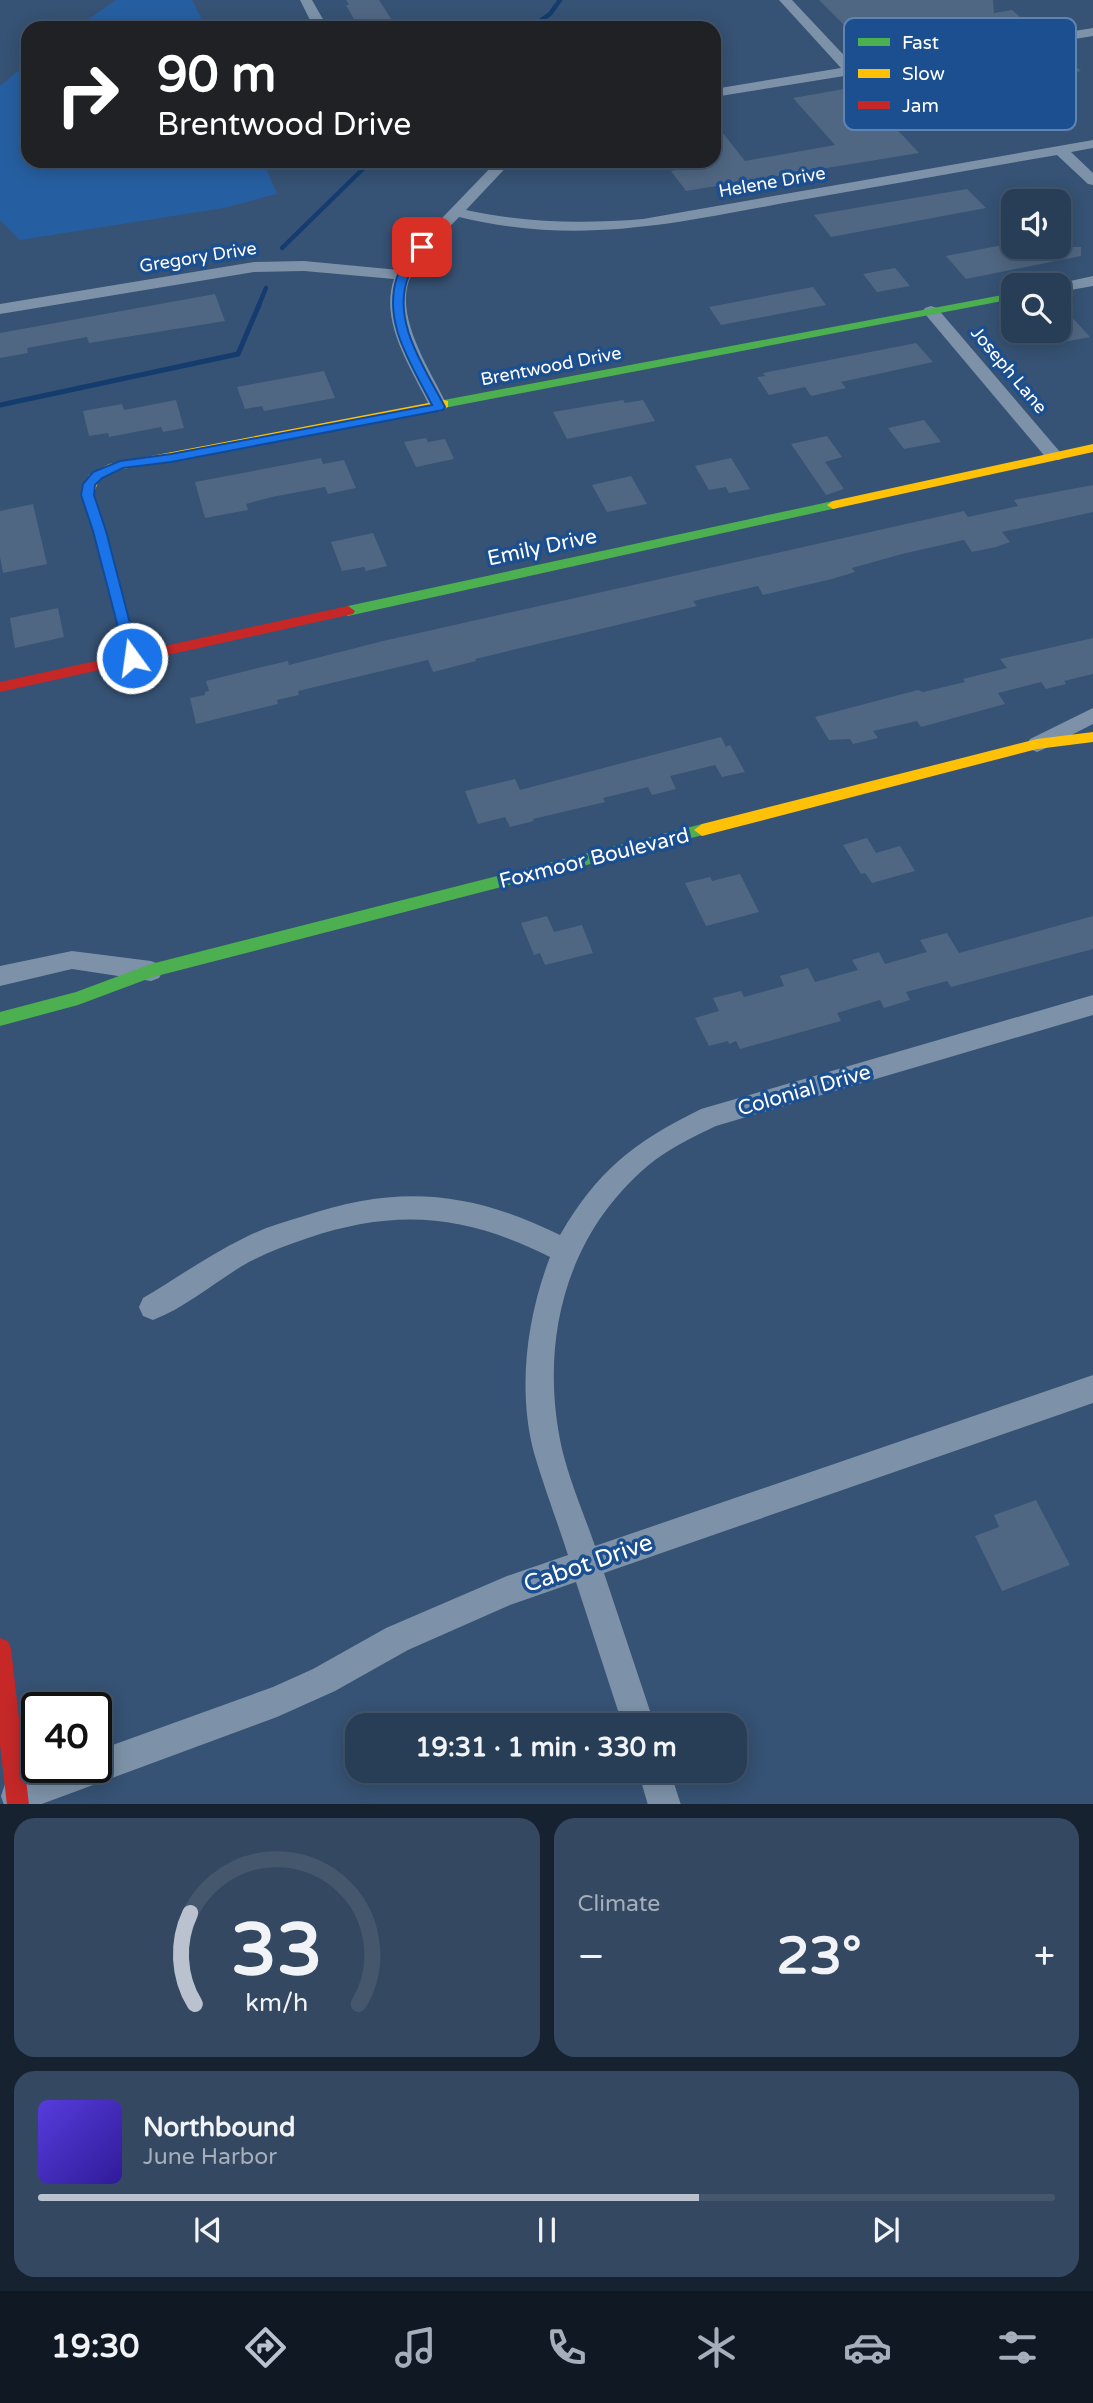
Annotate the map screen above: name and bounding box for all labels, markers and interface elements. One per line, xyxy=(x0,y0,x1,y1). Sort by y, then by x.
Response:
legend xyxy=(844,18,1076,130)
text: Fast xyxy=(902,32,939,54)
text: 90 m xyxy=(157,46,276,105)
icon: right xyxy=(42,49,133,140)
text: Slow xyxy=(902,63,945,85)
text: Jam xyxy=(902,95,939,117)
text: Brentwood Drive xyxy=(157,106,411,144)
street label: Helene Drive xyxy=(717,162,827,202)
map controls xyxy=(1001,189,1071,343)
button: sound xyxy=(1001,189,1071,259)
pin xyxy=(392,217,452,277)
icon: arrive xyxy=(403,228,441,266)
street label: Gregory Drive xyxy=(138,237,258,277)
button: search xyxy=(1001,273,1071,343)
street label: Joseph Lane xyxy=(966,322,1052,418)
street label: Brentwood Drive xyxy=(479,342,623,390)
street label: Emily Drive xyxy=(485,524,599,571)
position arrow xyxy=(95,621,169,695)
street label: Foxmoor Boulevard xyxy=(497,823,692,894)
street label: Colonial Drive xyxy=(735,1060,874,1121)
street label: Cabot Drive xyxy=(520,1528,656,1599)
speed limit sign: 40 xyxy=(21,1692,112,1783)
text: 19:31 · 1 min · 330 m xyxy=(415,1732,677,1763)
text: Climate xyxy=(578,1890,660,1918)
text: 33 xyxy=(231,1907,322,1995)
text: 23° xyxy=(777,1925,862,1988)
text: − xyxy=(578,1934,605,1980)
text: + xyxy=(1034,1934,1055,1980)
text: km/h xyxy=(245,1987,308,2017)
text: Northbound xyxy=(143,2112,295,2143)
text: June Harbor xyxy=(143,2143,277,2171)
icon: previous xyxy=(189,2211,227,2249)
icon: pause xyxy=(528,2211,566,2249)
icon: next xyxy=(867,2211,905,2249)
icon: directions xyxy=(241,2323,290,2372)
icon: music xyxy=(391,2323,440,2372)
icon: phone xyxy=(542,2323,591,2372)
icon: climate xyxy=(692,2323,741,2372)
icon: car xyxy=(843,2323,892,2372)
icon: filters xyxy=(993,2323,1042,2372)
text: 19:30 xyxy=(51,2328,139,2366)

